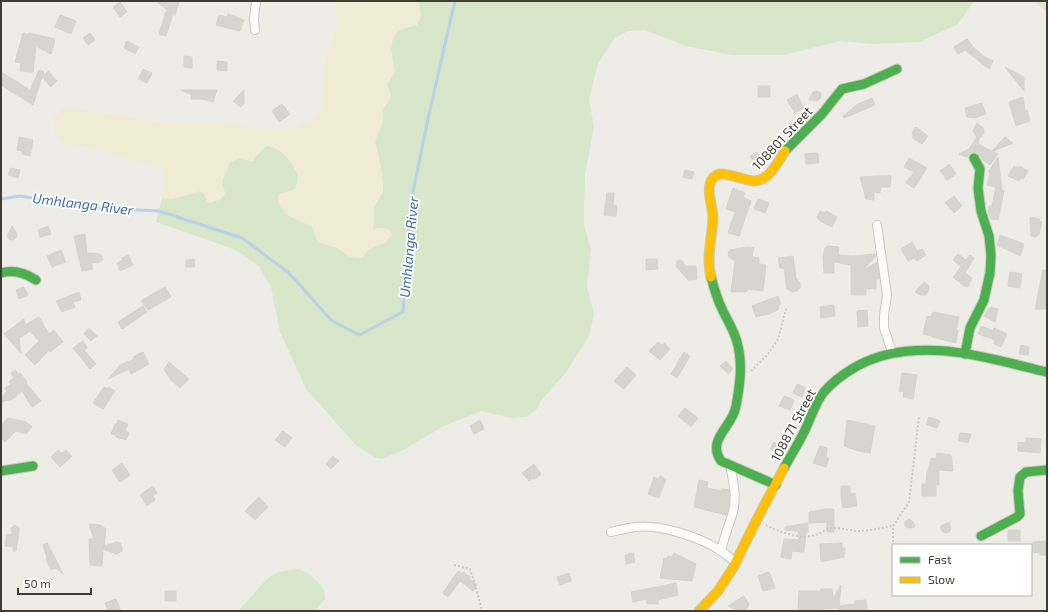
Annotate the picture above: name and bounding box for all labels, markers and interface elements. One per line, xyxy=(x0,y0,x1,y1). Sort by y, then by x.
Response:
street label: 108801 Street xyxy=(749,103,815,173)
water label: Umhlanga River xyxy=(32,189,135,218)
water label: Umhlanga River xyxy=(396,195,421,298)
street label: 108871 Street xyxy=(767,386,819,464)
legend xyxy=(892,544,1032,596)
text: Fast xyxy=(928,552,952,566)
scale bar xyxy=(18,570,91,596)
text: Slow xyxy=(928,572,955,586)
text: 50 m xyxy=(24,576,51,590)

